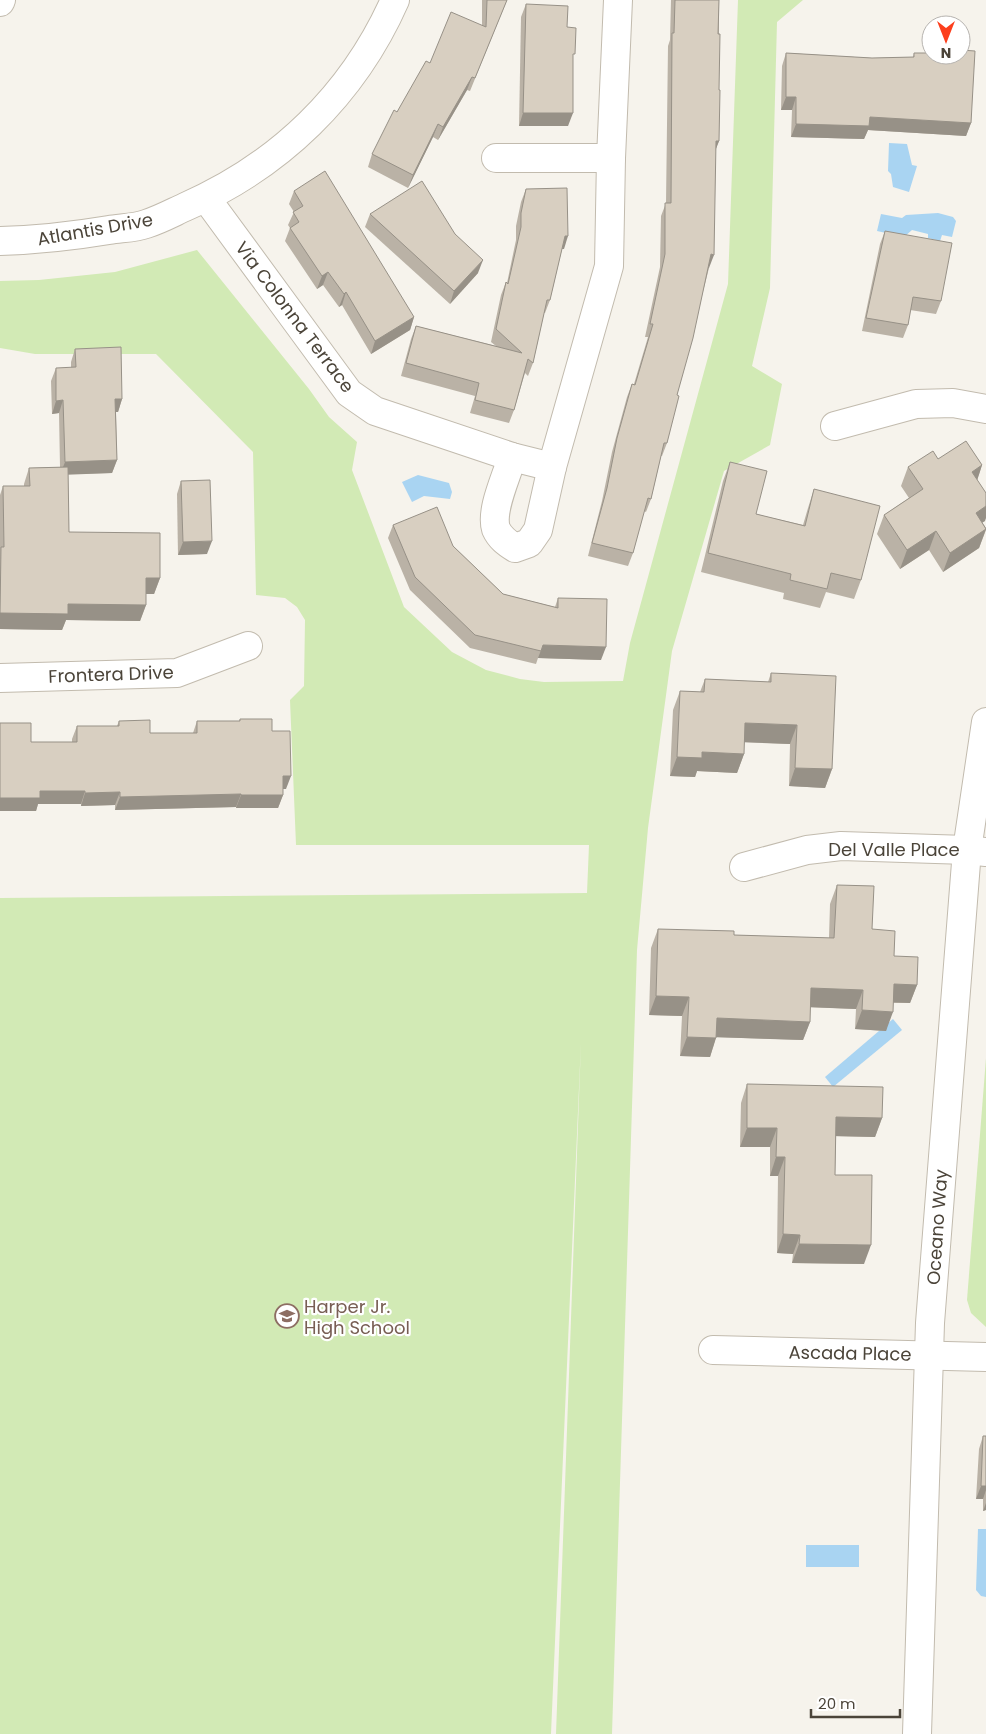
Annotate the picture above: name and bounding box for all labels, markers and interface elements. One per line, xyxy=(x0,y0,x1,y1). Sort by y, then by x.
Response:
north arrow xyxy=(921,15,971,65)
text: N xyxy=(941,43,951,63)
street label: Atlantis Drive xyxy=(35,207,155,251)
street label: Via Colonna Terrace xyxy=(230,236,360,398)
street label: Frontera Drive xyxy=(48,659,174,689)
street label: Del Valle Place xyxy=(828,837,960,862)
street label: Oceano Way xyxy=(920,1168,954,1286)
place label: Harper Jr. High School xyxy=(304,1294,410,1340)
school or university icon: Harper Jr. High School xyxy=(274,1303,300,1329)
street label: Ascada Place xyxy=(788,1339,912,1367)
scale bar xyxy=(811,1686,900,1718)
text: 20 m xyxy=(818,1693,856,1714)

